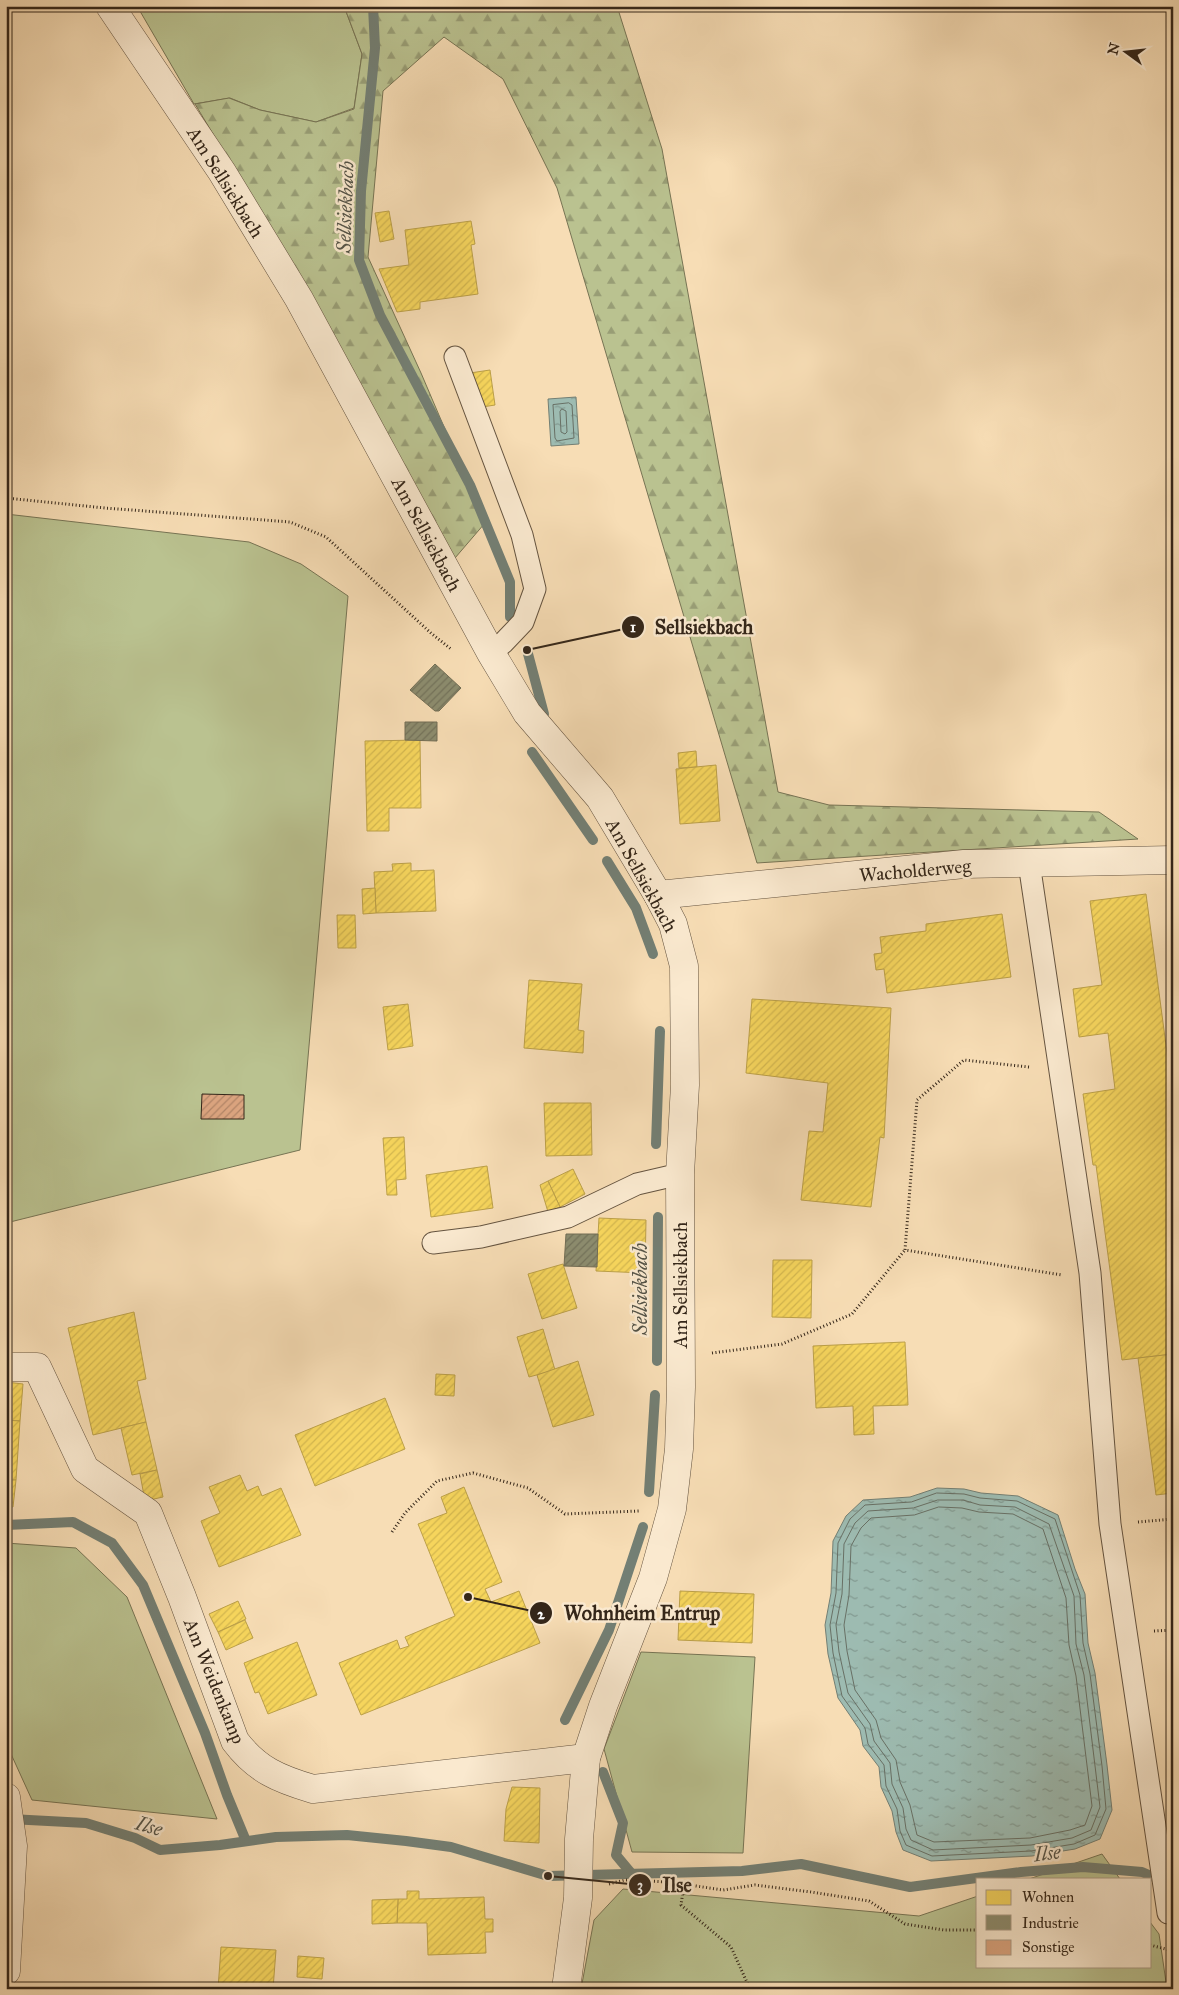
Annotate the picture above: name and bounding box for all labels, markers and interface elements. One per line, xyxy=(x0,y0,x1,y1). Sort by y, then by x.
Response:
north arrow xyxy=(1102,28,1152,78)
text: N xyxy=(1104,41,1124,57)
street label: Am Sellsiekbach xyxy=(182,122,269,242)
water label: Sellsiekbach xyxy=(331,160,359,254)
street label: Am Sellsiekbach xyxy=(386,472,467,596)
callout: Sellsiekbach xyxy=(620,609,764,644)
text: Sellsiekbach xyxy=(655,615,754,639)
text: 1 xyxy=(630,618,636,636)
street label: Am Sellsiekbach xyxy=(600,813,683,937)
street label: Wacholderweg xyxy=(858,854,972,888)
street label: Am Sellsiekbach xyxy=(669,1221,692,1349)
water label: Sellsiekbach xyxy=(628,1243,652,1336)
callout: Wohnheim Entrup xyxy=(529,1596,730,1631)
text: Wohnheim Entrup xyxy=(564,1601,720,1626)
text: 2 xyxy=(537,1605,545,1623)
street label: Am Weidenkamp xyxy=(179,1614,250,1747)
water label: Ilse xyxy=(132,1811,166,1841)
water label: Ilse xyxy=(1031,1839,1062,1867)
callout: Ilse xyxy=(627,1868,702,1903)
text: Ilse xyxy=(662,1873,692,1897)
text: 3 xyxy=(637,1876,643,1895)
legend xyxy=(976,1878,1152,1968)
text: Wohnen xyxy=(1022,1888,1074,1906)
text: Industrie xyxy=(1022,1914,1079,1932)
text: Sonstige xyxy=(1022,1938,1075,1956)

